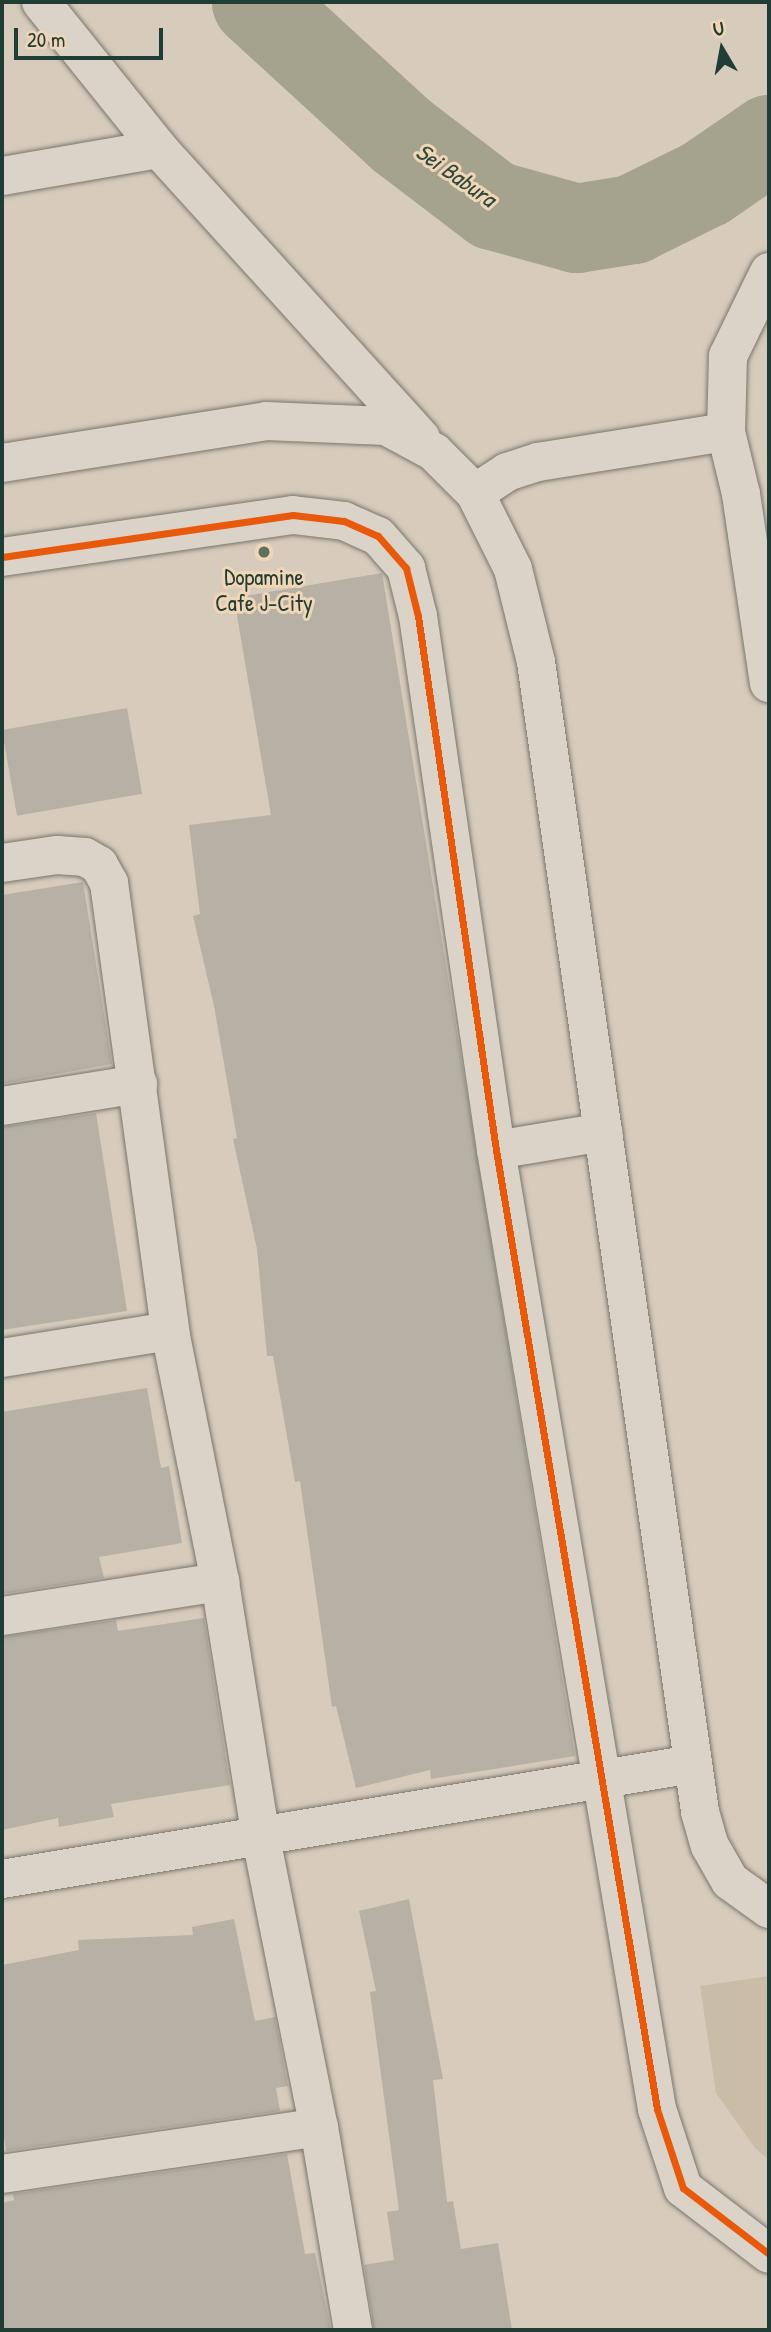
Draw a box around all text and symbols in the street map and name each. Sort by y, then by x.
scale bar [18,14,166,58]
north arrow [687,14,757,84]
text: U [711,15,726,42]
text: 20 m [27,25,65,54]
water label: Sei Babura [410,137,502,213]
marker: Dopamine Cafe J-City [256,544,272,560]
place label: Dopamine Cafe J-City [215,563,313,617]

